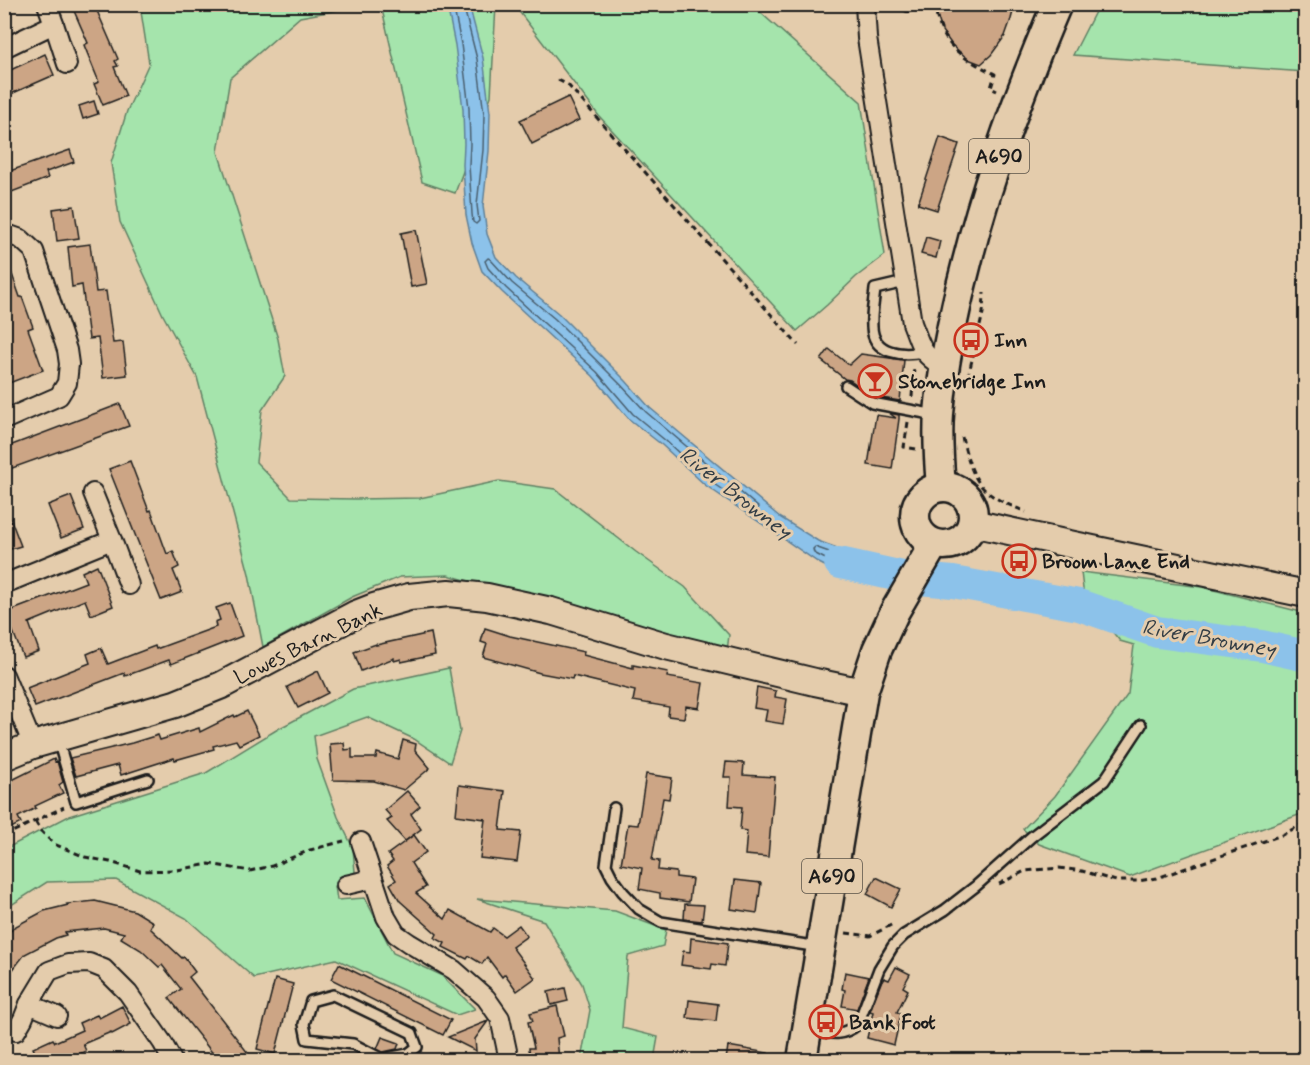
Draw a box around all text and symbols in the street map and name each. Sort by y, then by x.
road number: A690 [969,139,1029,173]
bus stop icon: Inn [953,322,989,358]
place label: Inn [994,327,1027,355]
bar icon: Stonebridge Inn [857,363,893,399]
place label: Stonebridge Inn [898,368,1046,396]
water label: River Browney [673,441,798,547]
bus stop icon: Broom Lane End [1001,543,1037,579]
place label: Broom Lane End [1042,548,1190,576]
street label: Lowes Barn Bank [230,596,387,692]
water label: River Browney [1140,613,1279,665]
road number: A690 [802,859,862,893]
bus stop icon: Bank Foot [808,1004,844,1040]
place label: Bank Foot [849,1009,936,1037]

